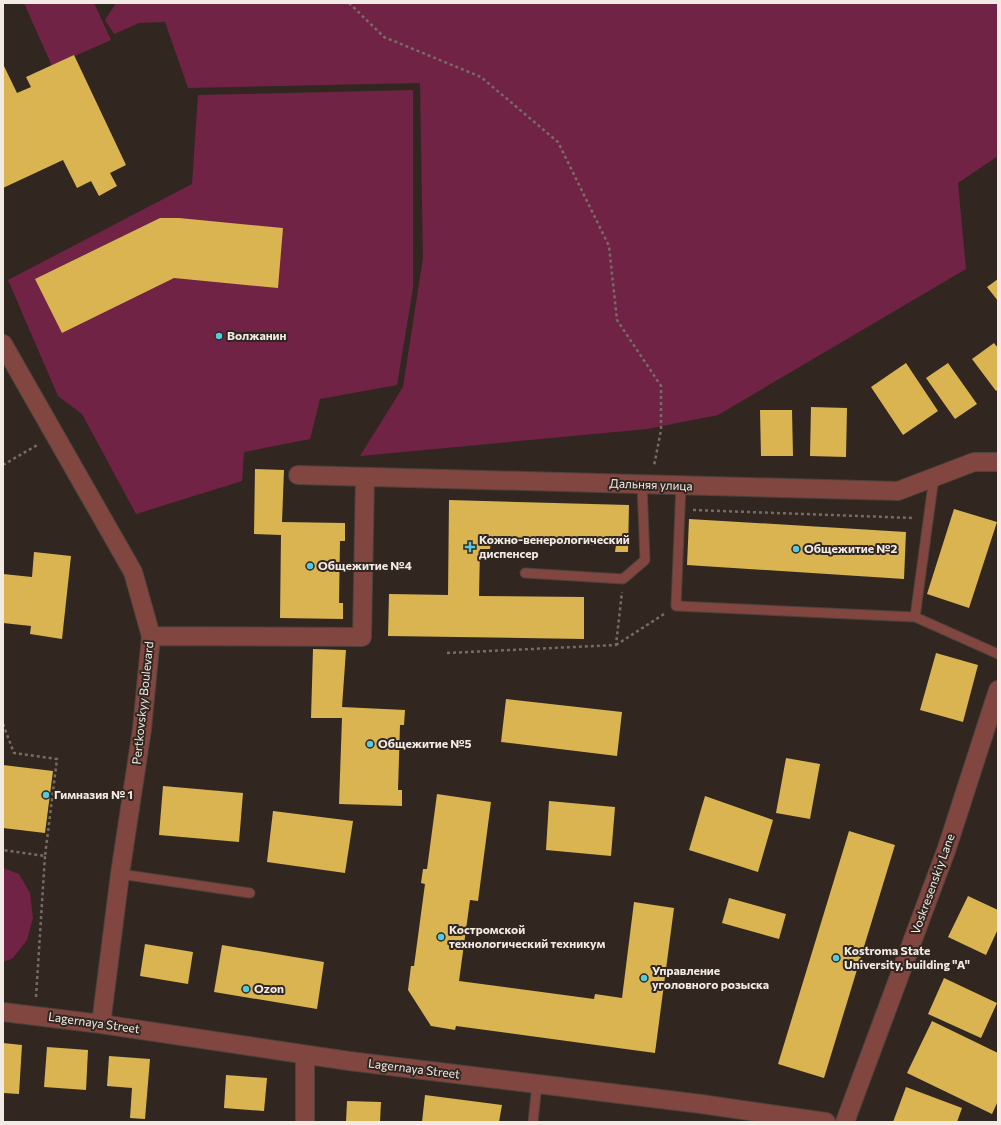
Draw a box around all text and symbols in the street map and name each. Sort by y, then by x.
place label: Волжанин [227,328,287,342]
marker: Волжанин [214,331,224,341]
street label: Дальняя улица [609,476,693,492]
place label: Кожно-венерологический диспенсер [479,532,630,560]
marker: Кожно-венерологический диспенсер [464,541,476,553]
place label: Общежитие №2 [804,541,898,555]
marker: Общежитие №2 [791,544,801,554]
place label: Общежитие №4 [318,558,413,572]
marker: Общежитие №4 [305,561,315,571]
street label: Pertkovskyy Boulevard [129,640,155,765]
place label: Общежитие №5 [378,736,472,750]
marker: Общежитие №5 [365,739,375,749]
place label: Гимназия № 1 [54,787,133,801]
marker: Гимназия № 1 [41,790,51,800]
street label: Voskresenskiy Lane [907,832,957,936]
place label: Костромской технологический техникум [449,922,606,950]
marker: Костромской технологический техникум [436,932,446,942]
place label: Kostroma State University, building "A" [844,943,970,971]
marker: Kostroma State University, building "A" [831,953,841,963]
place label: Управление уголовного розыска [652,963,769,991]
marker: Управление уголовного розыска [639,973,649,983]
place label: Ozon [254,981,284,995]
marker: Ozon [241,984,251,994]
street label: Lagernaya Street [47,1009,141,1035]
street label: Lagernaya Street [367,1055,461,1081]

